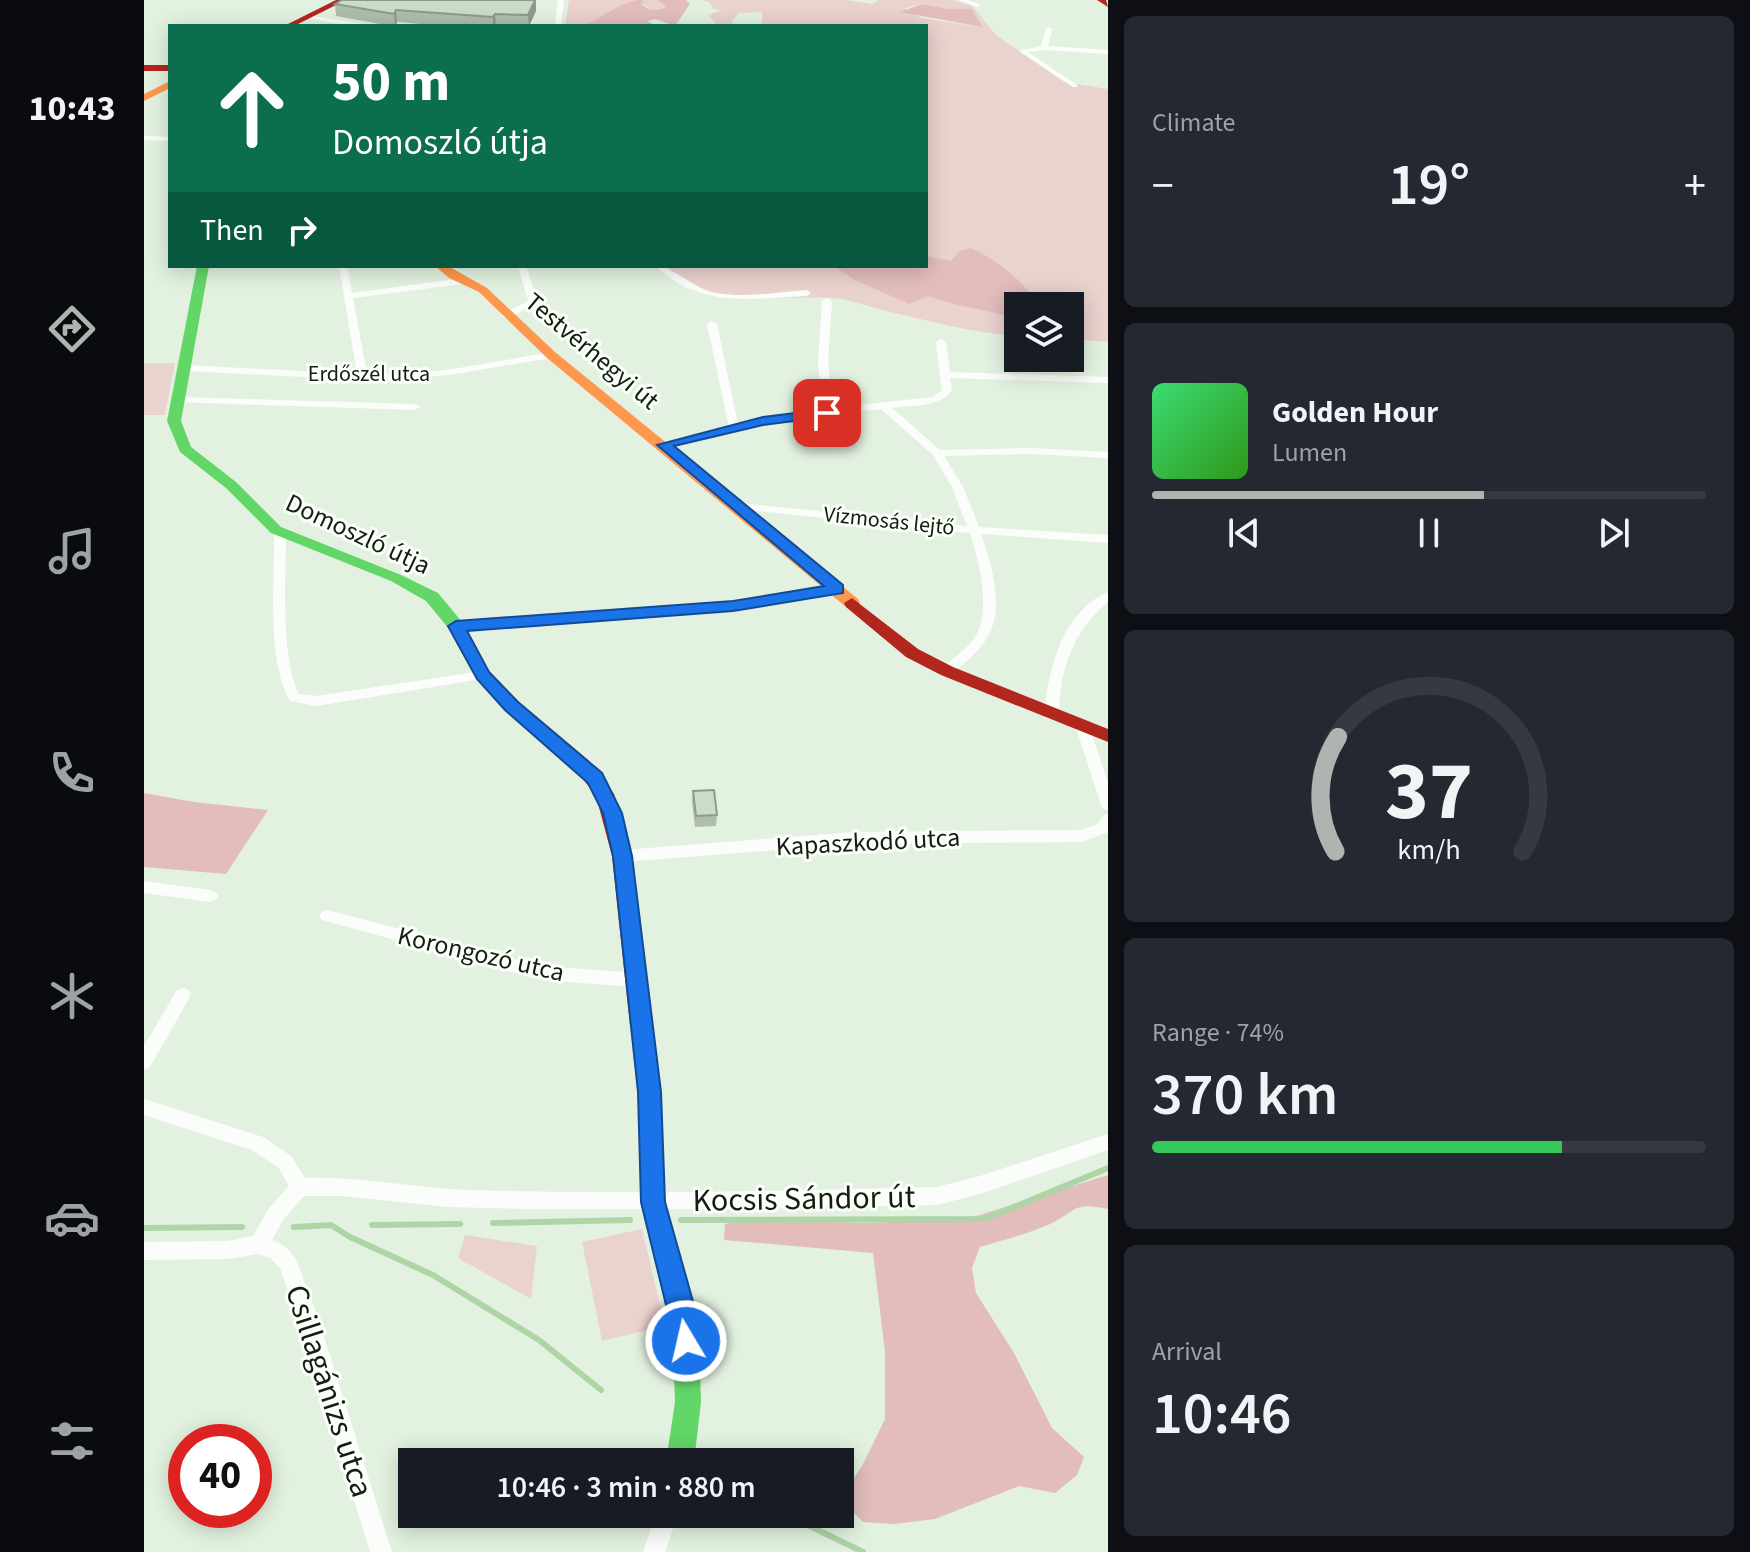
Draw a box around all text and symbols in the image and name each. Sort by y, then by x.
text: 50 m [332,43,450,122]
icon: ahead [200,56,304,160]
text: 10:43 [29,83,115,134]
text: Climate [1152,104,1236,141]
text: Domoszló útja [332,117,548,168]
text: 19° [1388,143,1470,228]
text: − [1152,155,1174,218]
text: + [1684,155,1706,218]
icon: right [280,208,324,252]
text: Then [200,209,264,252]
street label: Testvérhegyi út [517,284,667,418]
map controls [1004,292,1084,372]
button: layers [1004,292,1084,372]
icon: directions [44,301,100,357]
street label: Erdőszél utca [308,358,430,390]
pin [793,379,861,447]
icon: arrive [805,391,849,435]
text: Golden Hour [1272,391,1438,434]
text: Lumen [1272,434,1347,471]
street label: Domoszló útja [279,484,437,584]
street label: Vízmosás lejtő [822,498,956,544]
icon: previous [1222,511,1266,555]
icon: pause [1407,511,1451,555]
icon: next [1592,511,1636,555]
icon: music [44,523,100,579]
text: 37 [1385,733,1473,851]
icon: phone [44,745,100,801]
street label: Kapaszkodó utca [775,819,961,865]
text: km/h [1397,830,1461,870]
street label: Korongozó utca [394,917,568,991]
icon: climate [44,968,100,1024]
text: Range · 74% [1152,1014,1284,1051]
text: 370 km [1152,1053,1338,1138]
street label: Kocsis Sándor út [692,1174,916,1224]
icon: car [44,1190,100,1246]
street label: Csillagánizs utca [273,1279,385,1503]
position arrow [644,1299,728,1383]
text: Arrival [1152,1333,1222,1370]
text: 10:46 [1152,1372,1292,1457]
icon: filters [44,1413,100,1469]
speed limit sign: 40 [168,1424,272,1528]
text: 10:46 · 3 min · 880 m [496,1466,756,1509]

